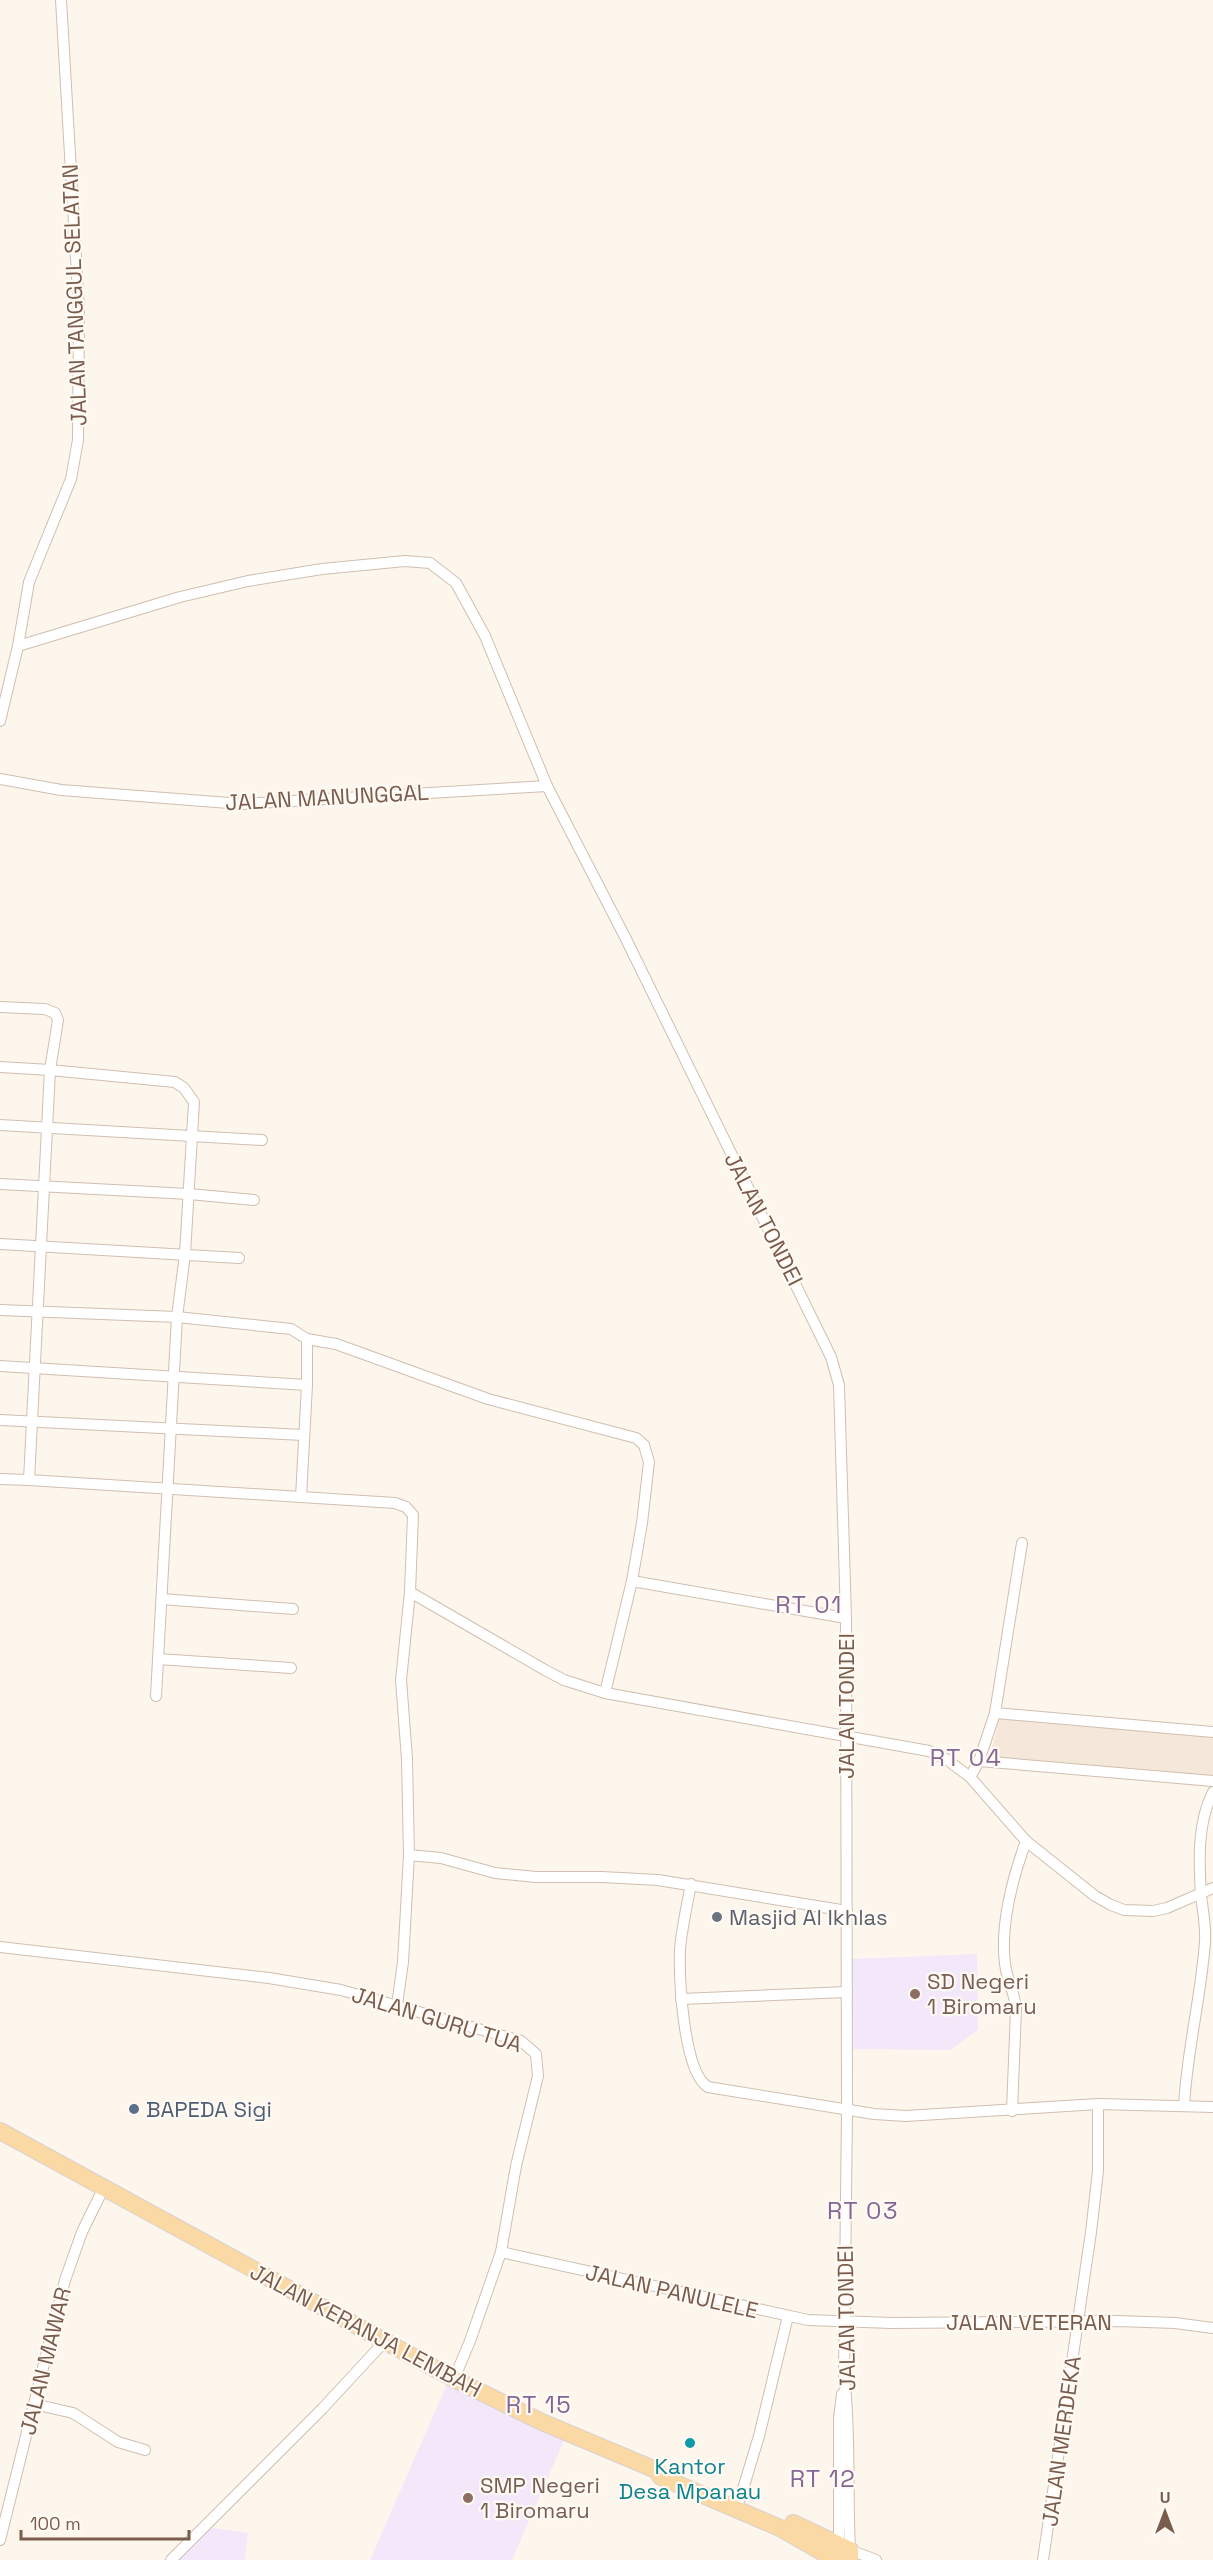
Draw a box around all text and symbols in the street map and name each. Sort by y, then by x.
street label: JALAN TANGGUL SELATAN [55,164,93,426]
street label: JALAN MANUNGGAL [224,778,430,816]
street label: JALAN TONDEI [718,1148,810,1290]
district label: RT 01 [775,1589,843,1620]
street label: JALAN TONDEI [832,1633,860,1779]
district label: RT 04 [930,1742,1002,1773]
place label: Masjid Al Ikhlas [729,1903,888,1931]
marker: Masjid Al Ikhlas [710,1910,724,1924]
place label: SD Negeri 1 Biromaru [927,1967,1037,2020]
street label: JALAN GURU TUA [349,1980,526,2058]
marker: SD Negeri 1 Biromaru [908,1987,922,2001]
place label: BAPEDA Sigi [146,2095,272,2123]
marker: BAPEDA Sigi [127,2102,141,2116]
district label: RT 03 [827,2195,899,2226]
street label: JALAN TONDEI [831,2245,861,2391]
street label: JALAN KERANJA LEMBAH [245,2257,487,2403]
street label: JALAN PANULELE [583,2258,761,2324]
street label: JALAN MAWAR [13,2284,77,2438]
street label: JALAN VETERAN [946,2308,1112,2336]
street label: JALAN MERDEKA [1035,2354,1087,2528]
district label: RT 15 [506,2389,572,2420]
marker: Kantor Desa Mpanau [683,2436,697,2450]
place label: Kantor Desa Mpanau [619,2452,761,2505]
district label: RT 12 [790,2463,856,2494]
place label: SMP Negeri 1 Biromaru [480,2471,600,2524]
north arrow [1135,2482,1195,2542]
text: U [1160,2487,1170,2508]
marker: SMP Negeri 1 Biromaru [461,2491,475,2505]
scale bar [21,2503,189,2541]
text: 100 m [30,2512,81,2535]

